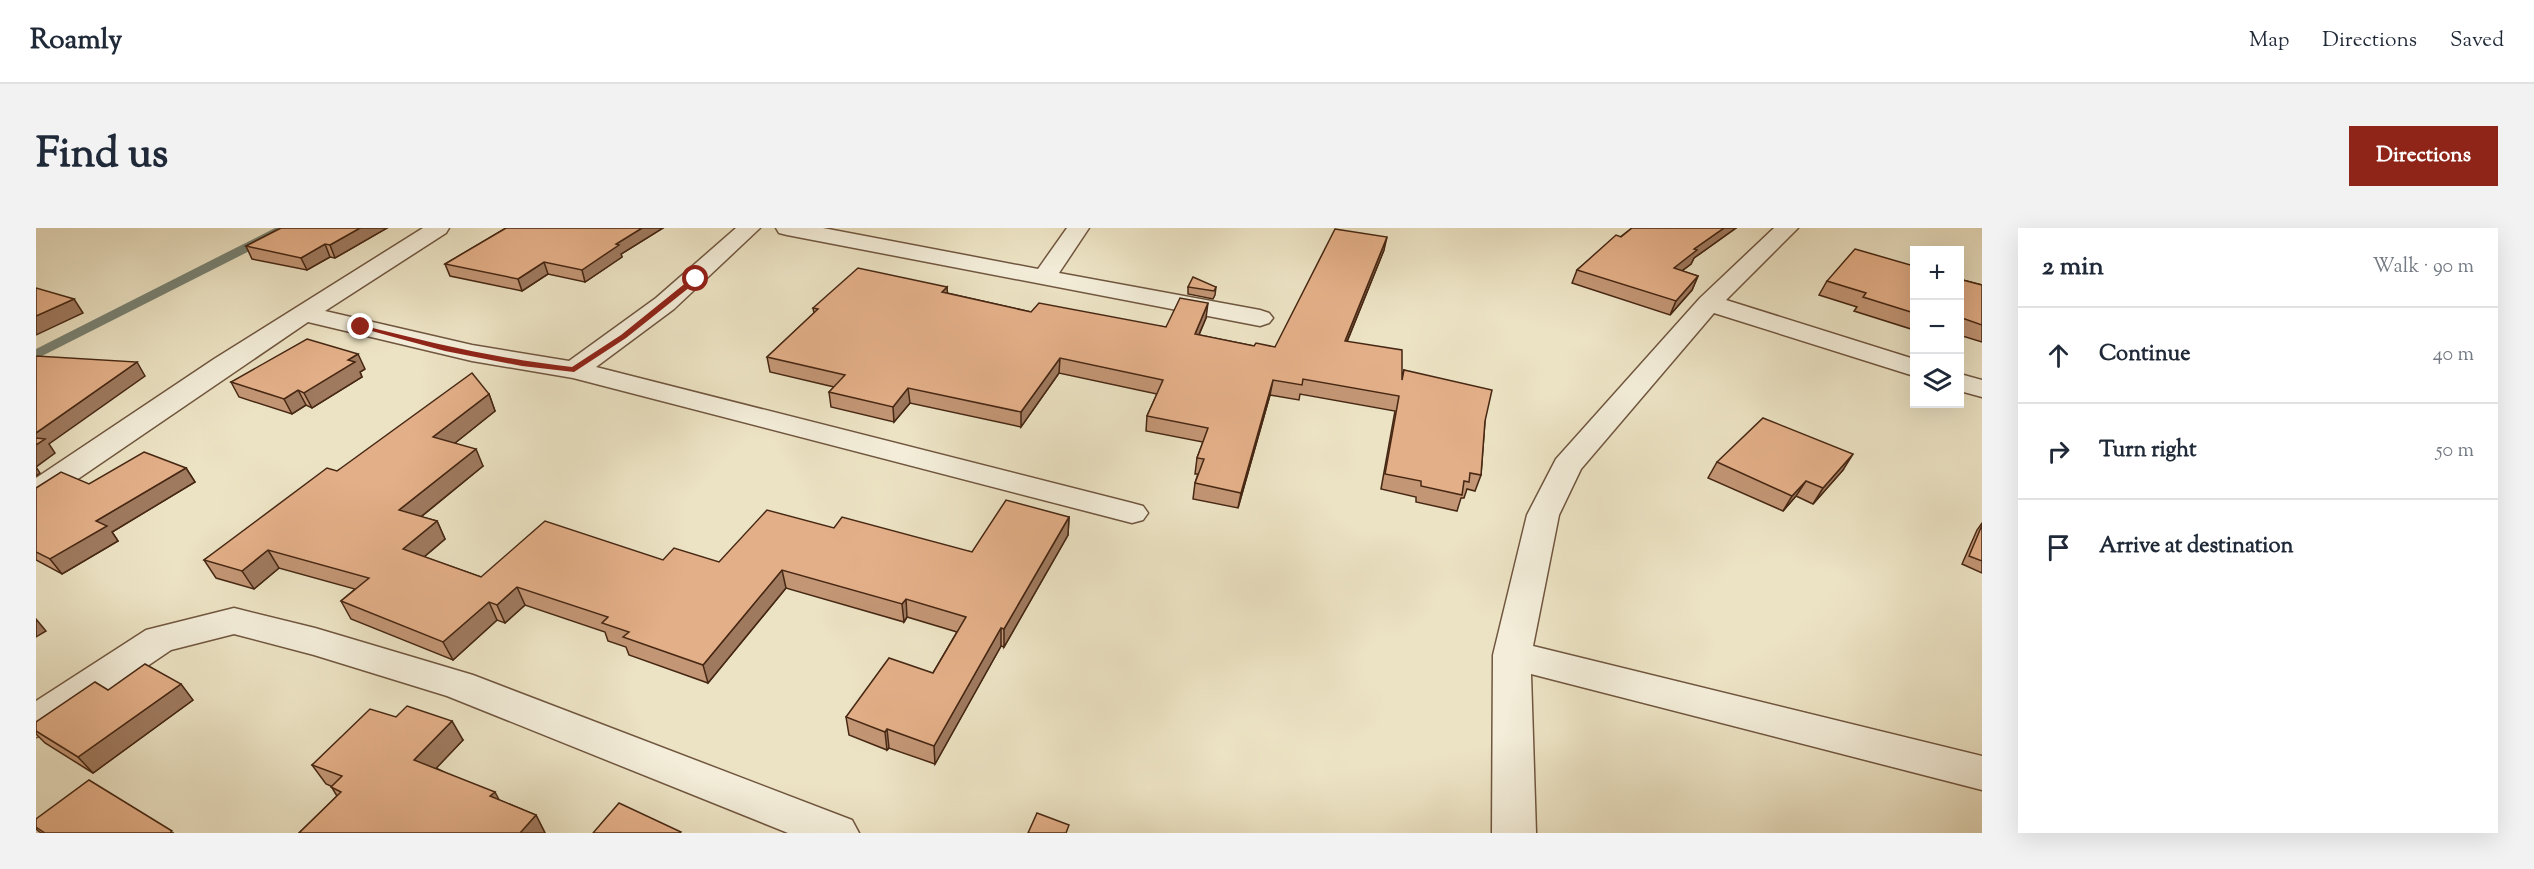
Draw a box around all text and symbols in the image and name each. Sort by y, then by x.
text: Roamly [30,21,122,61]
text: Map [2249,26,2289,56]
text: Directions [2322,26,2417,56]
text: Saved [2450,26,2504,56]
text: Find us [36,126,168,186]
button: Directions [2349,126,2498,186]
map controls [1910,246,1964,408]
button: + [1910,246,1964,300]
text: 2 min [2042,249,2104,286]
text: Walk · 90 m [2372,253,2474,282]
route start [682,265,708,291]
button: − [1910,300,1964,354]
route end [347,313,373,339]
icon: ahead [2042,339,2075,372]
text: Continue [2099,339,2190,371]
text: 40 m [2433,341,2474,370]
button: layers [1910,354,1964,408]
icon: right [2042,435,2075,468]
text: Turn right [2099,435,2196,467]
text: 50 m [2436,437,2474,466]
icon: arrive [2042,531,2075,564]
text: Arrive at destination [2099,531,2294,563]

